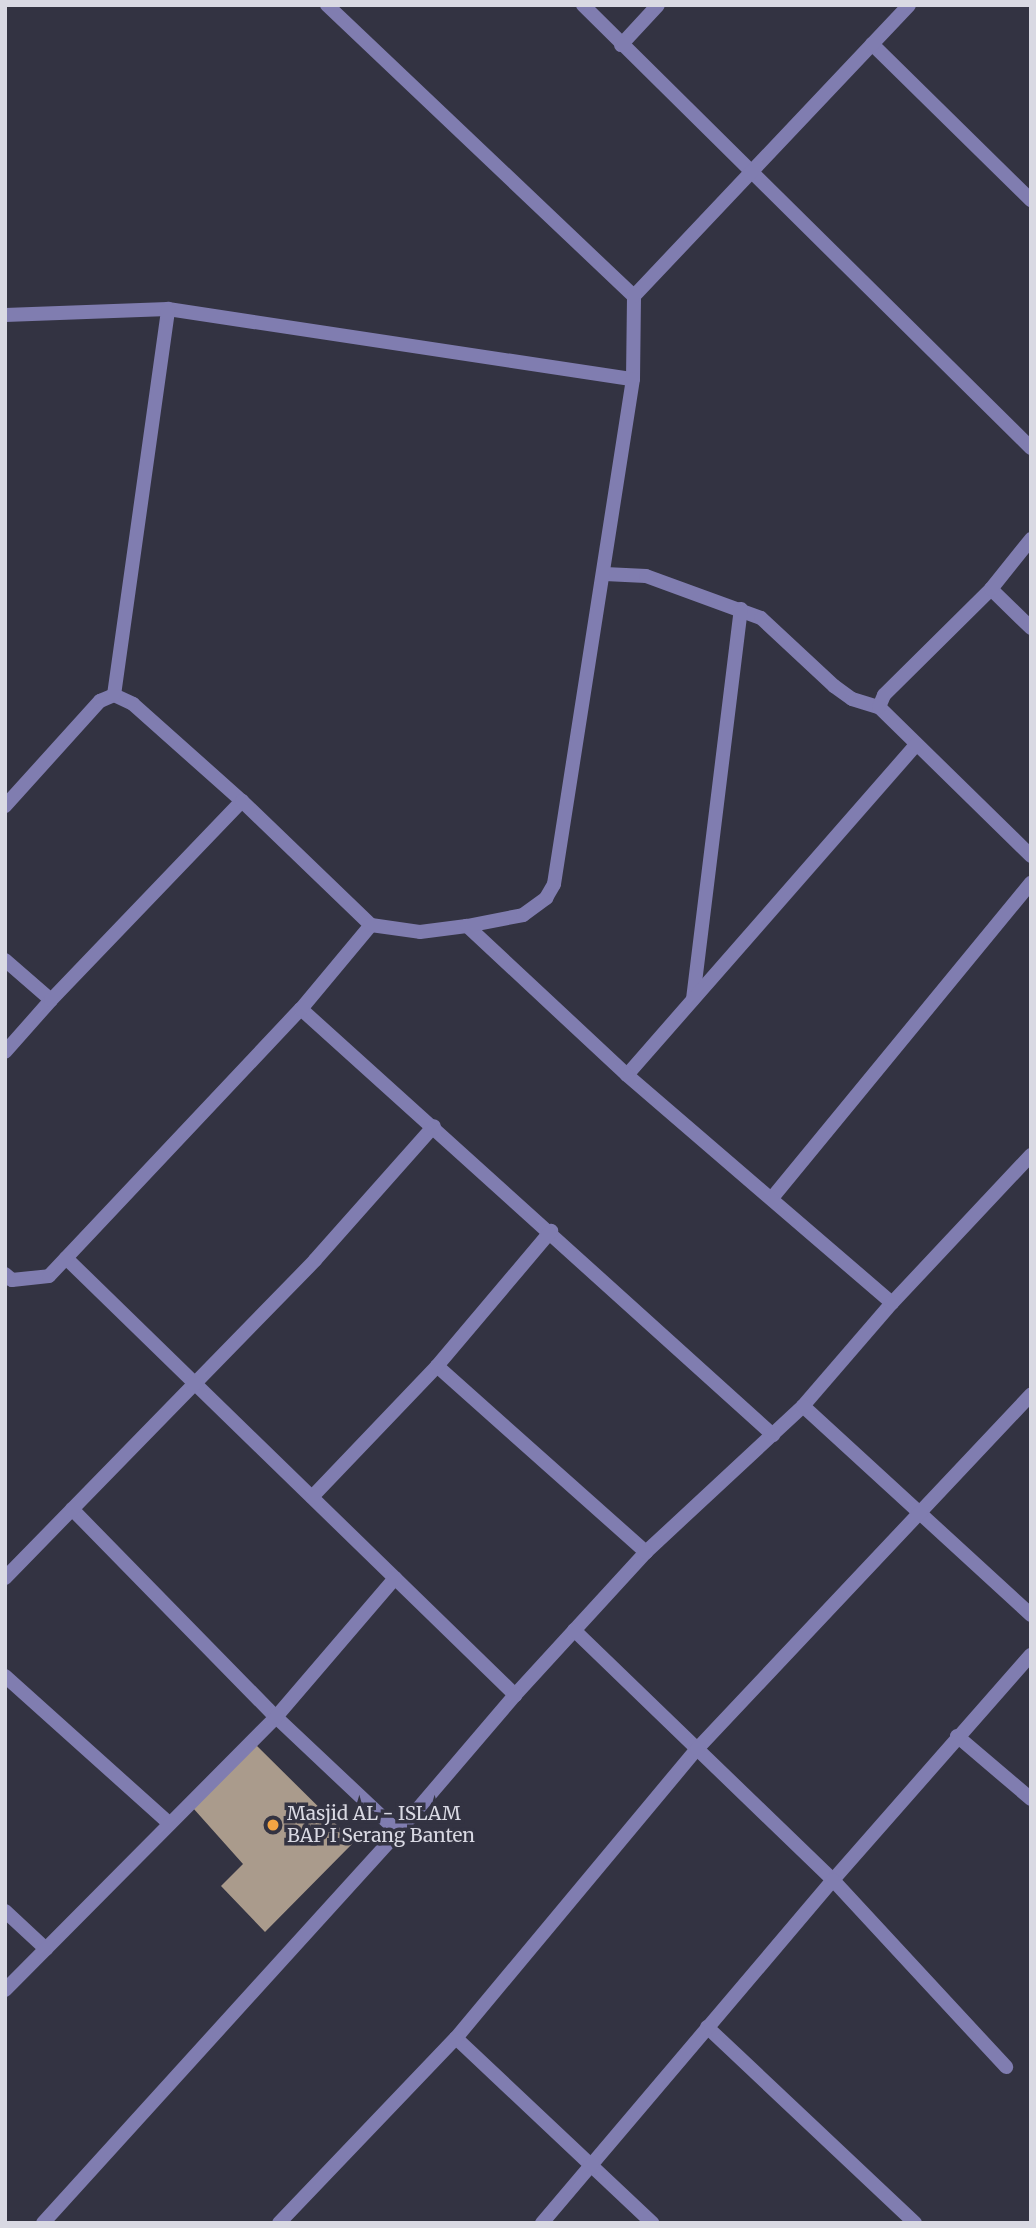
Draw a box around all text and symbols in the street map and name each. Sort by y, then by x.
place label: Masjid AL - ISLAM BAP I Serang Banten [287,1803,475,1847]
marker: Masjid AL - ISLAM BAP I Serang Banten [265,1817,281,1833]

